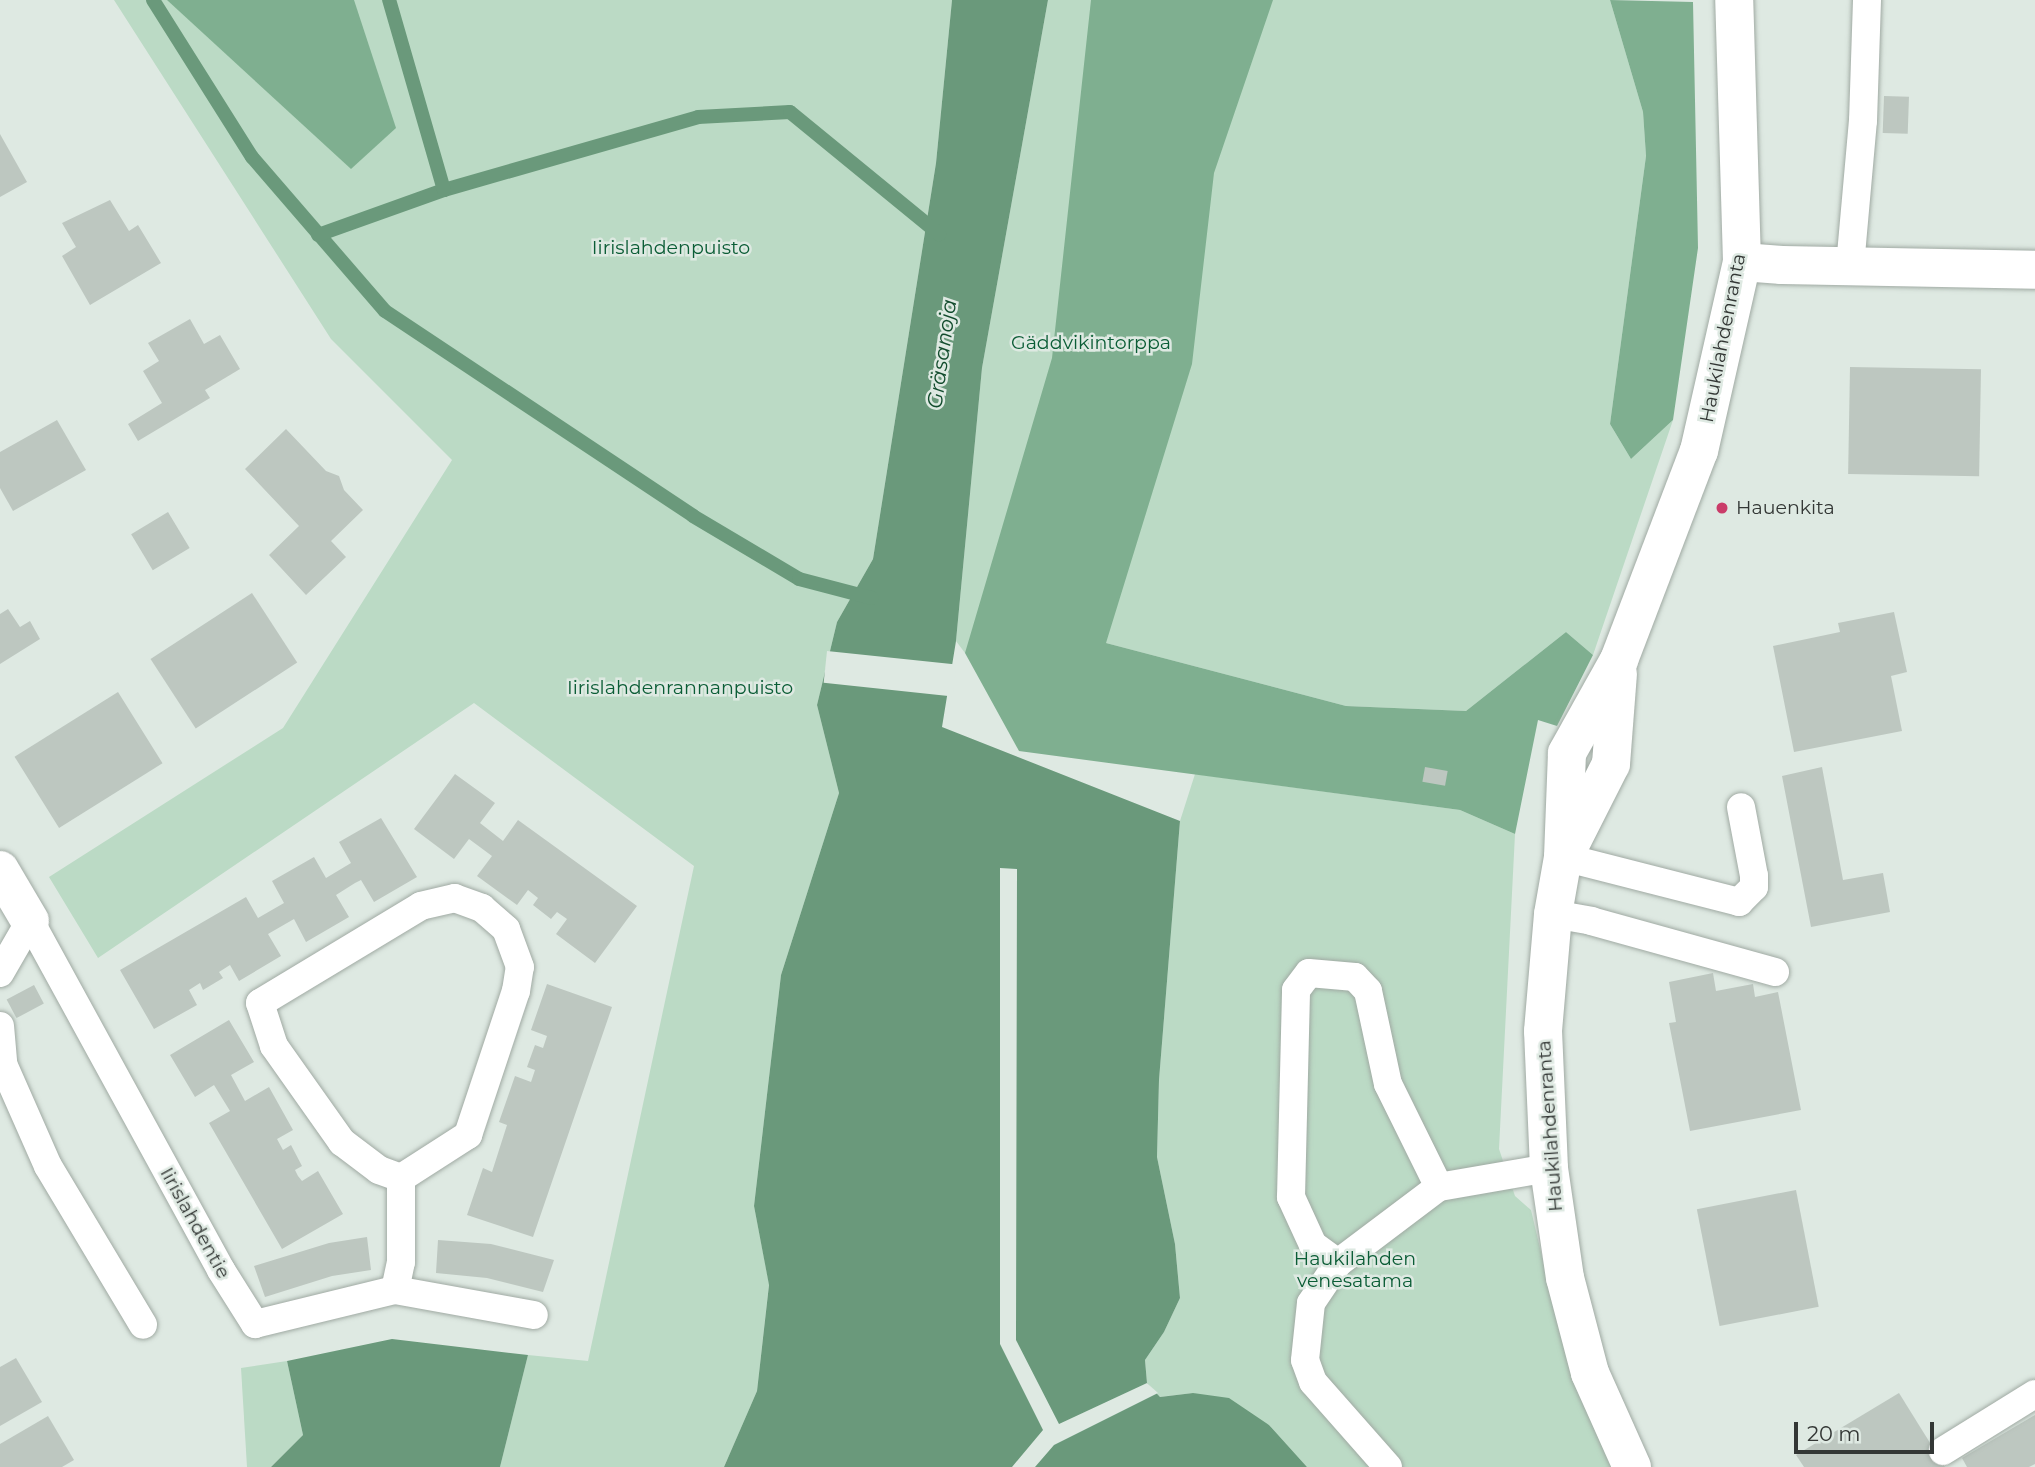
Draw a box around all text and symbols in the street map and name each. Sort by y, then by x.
park label: Iirislahdenpuisto [592,237,750,259]
street label: Haukilahdenranta [1695,252,1751,424]
water label: Gräsanoja [922,298,962,410]
park label: Gäddvikintorppa [1011,332,1171,354]
place label: Hauenkita [1736,497,1835,519]
marker: Hauenkita [1714,500,1730,516]
park label: Iirislahdenrannanpuisto [567,677,793,699]
street label: Haukilahdenranta [1533,1040,1567,1212]
street label: Iirislahdentie [155,1164,235,1282]
park label: Haukilahden venesatama [1294,1248,1416,1292]
scale bar [1797,1408,1937,1452]
text: 20 m [1807,1421,1861,1446]

